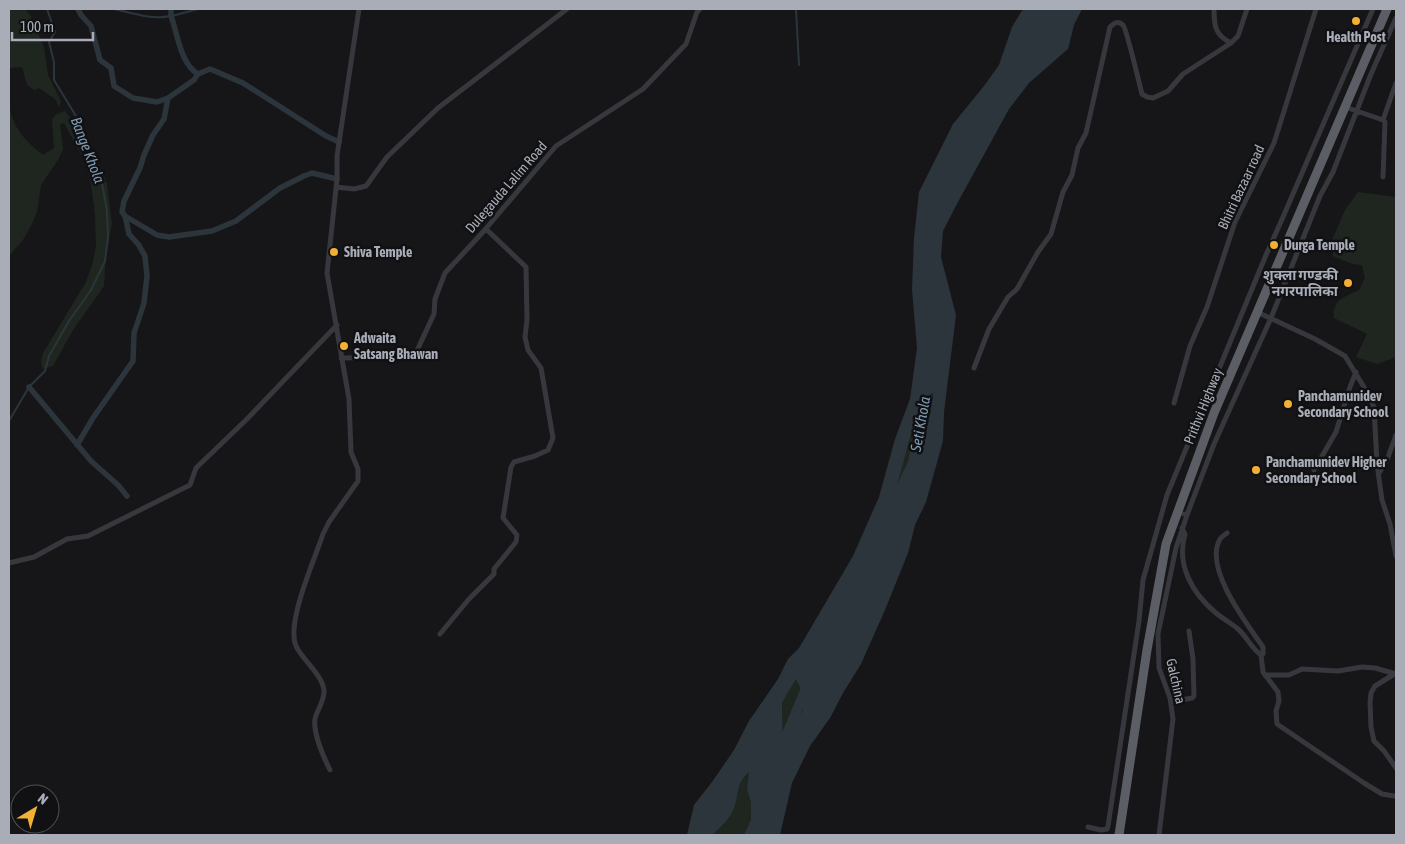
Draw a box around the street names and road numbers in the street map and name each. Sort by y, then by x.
street label: Dulegauda Lalim Road [462,138,550,236]
street label: Bhitri Bazaar road [1215,142,1267,232]
street label: Prithvi Highway [1180,365,1226,446]
street label: Galchina [1163,657,1189,705]

